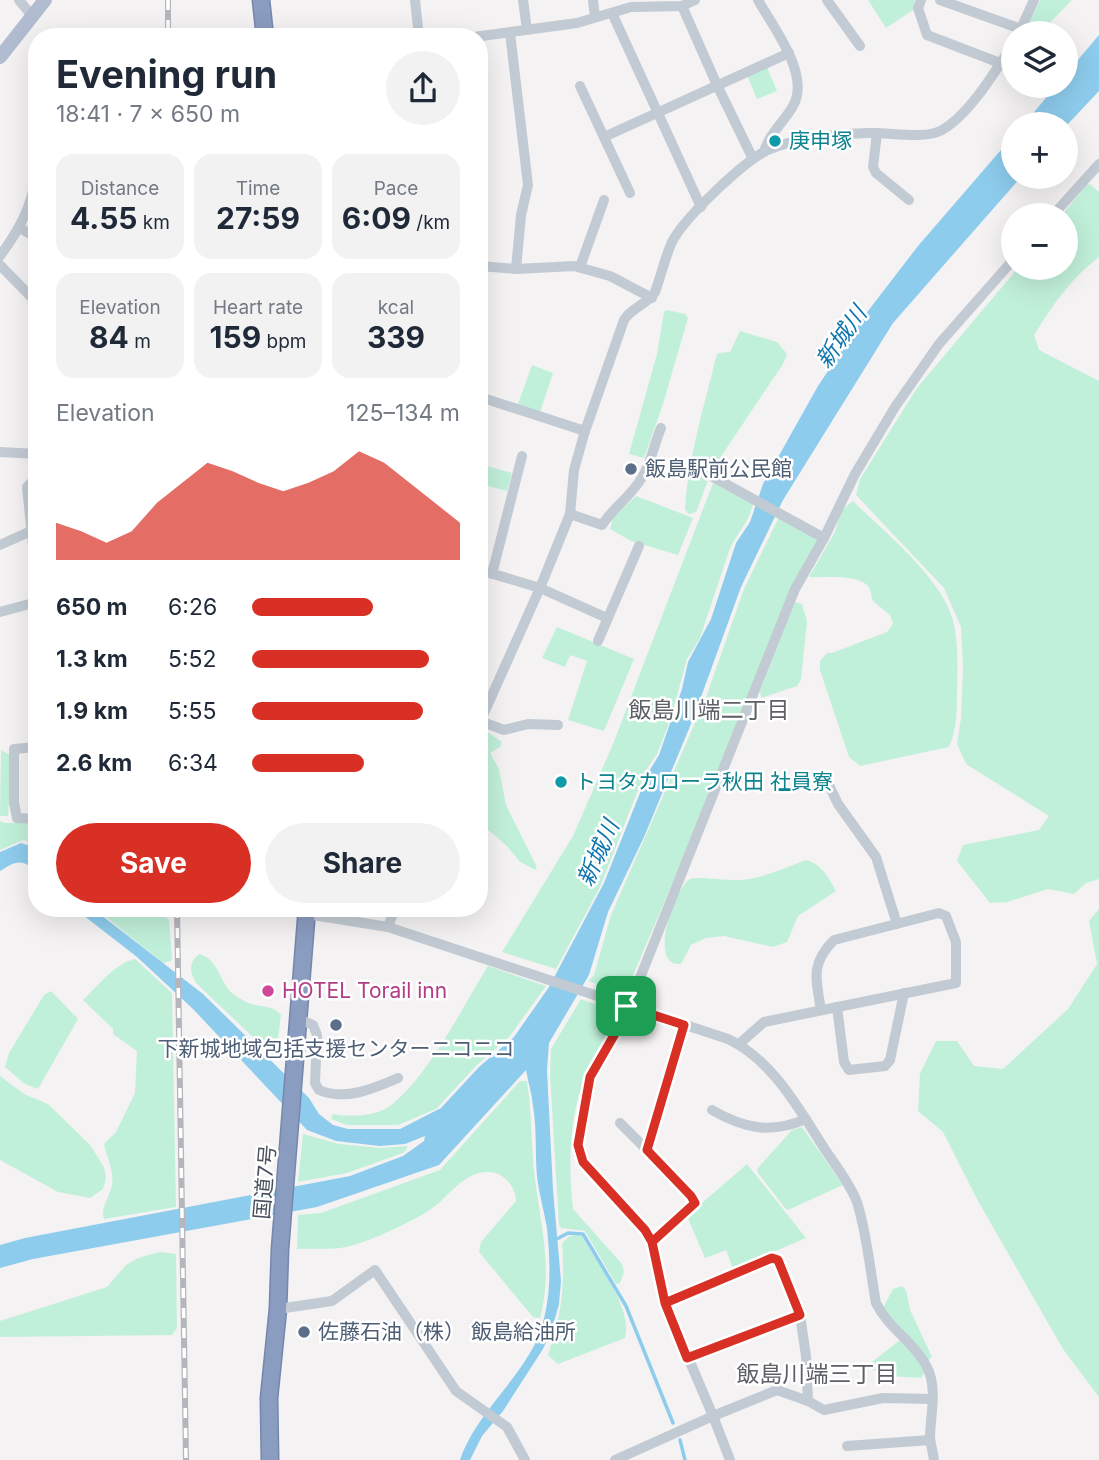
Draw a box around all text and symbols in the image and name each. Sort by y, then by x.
map controls [1001,21,1078,280]
button: layers [1001,21,1078,98]
text: Evening run [56,51,277,97]
button: share [386,51,460,125]
text: 18:41 · 7 × 650 m [56,100,240,128]
button: + [1001,112,1078,189]
place label: 庚申塚 [789,128,852,153]
marker: 庚申塚 [767,133,783,149]
text: Distance [81,177,159,200]
text: Time [236,177,280,200]
text: Pace [374,177,418,200]
text: 4.55 [70,200,138,236]
text: 27:59 [216,200,300,236]
text: 6:09 [342,200,411,236]
button: − [1001,203,1078,280]
text: km [138,211,170,234]
text: /km [411,211,450,234]
text: Elevation [79,296,161,319]
text: Heart rate [213,296,303,319]
text: kcal [378,296,414,319]
water label: 新城川 [810,298,874,373]
text: 84 [89,319,129,355]
text: 159 [210,319,261,355]
text: 339 [367,319,425,355]
text: m [129,330,151,353]
text: bpm [261,330,306,353]
text: Elevation [56,399,155,427]
text: 125–134 m [346,399,460,427]
place label: 飯島駅前公民館 [645,456,792,481]
marker: 飯島駅前公民館 [623,461,639,477]
text: 650 m [56,593,128,621]
text: 6:26 [168,593,217,621]
text: 1.3 km [56,645,128,673]
text: 5:52 [168,645,217,673]
district label: 飯島川端二丁目 [629,696,790,724]
text: 1.9 km [56,697,128,725]
text: 5:55 [168,697,217,725]
text: 2.6 km [56,749,132,777]
text: 6:34 [168,749,218,777]
place label: トヨタカローラ秋田 社員寮 [575,769,833,794]
marker: トヨタカローラ秋田 社員寮 [553,774,569,790]
water label: 新城川 [571,813,626,890]
button: Save [56,823,251,903]
button: Share [265,823,460,903]
pin [596,976,656,1036]
place label: HOTEL Torail inn [282,978,447,1003]
marker: HOTEL Torail inn [260,983,276,999]
icon: arrive [607,987,645,1025]
marker: 下新城地域包括支援センターニコニコ [328,1017,344,1033]
place label: 下新城地域包括支援センターニコニコ [158,1036,515,1061]
street label: 国道7号 [249,1144,280,1220]
place label: 佐藤石油（株） 飯島給油所 [318,1319,576,1344]
marker: 佐藤石油（株） 飯島給油所 [296,1324,312,1340]
district label: 飯島川端三丁目 [737,1360,898,1388]

